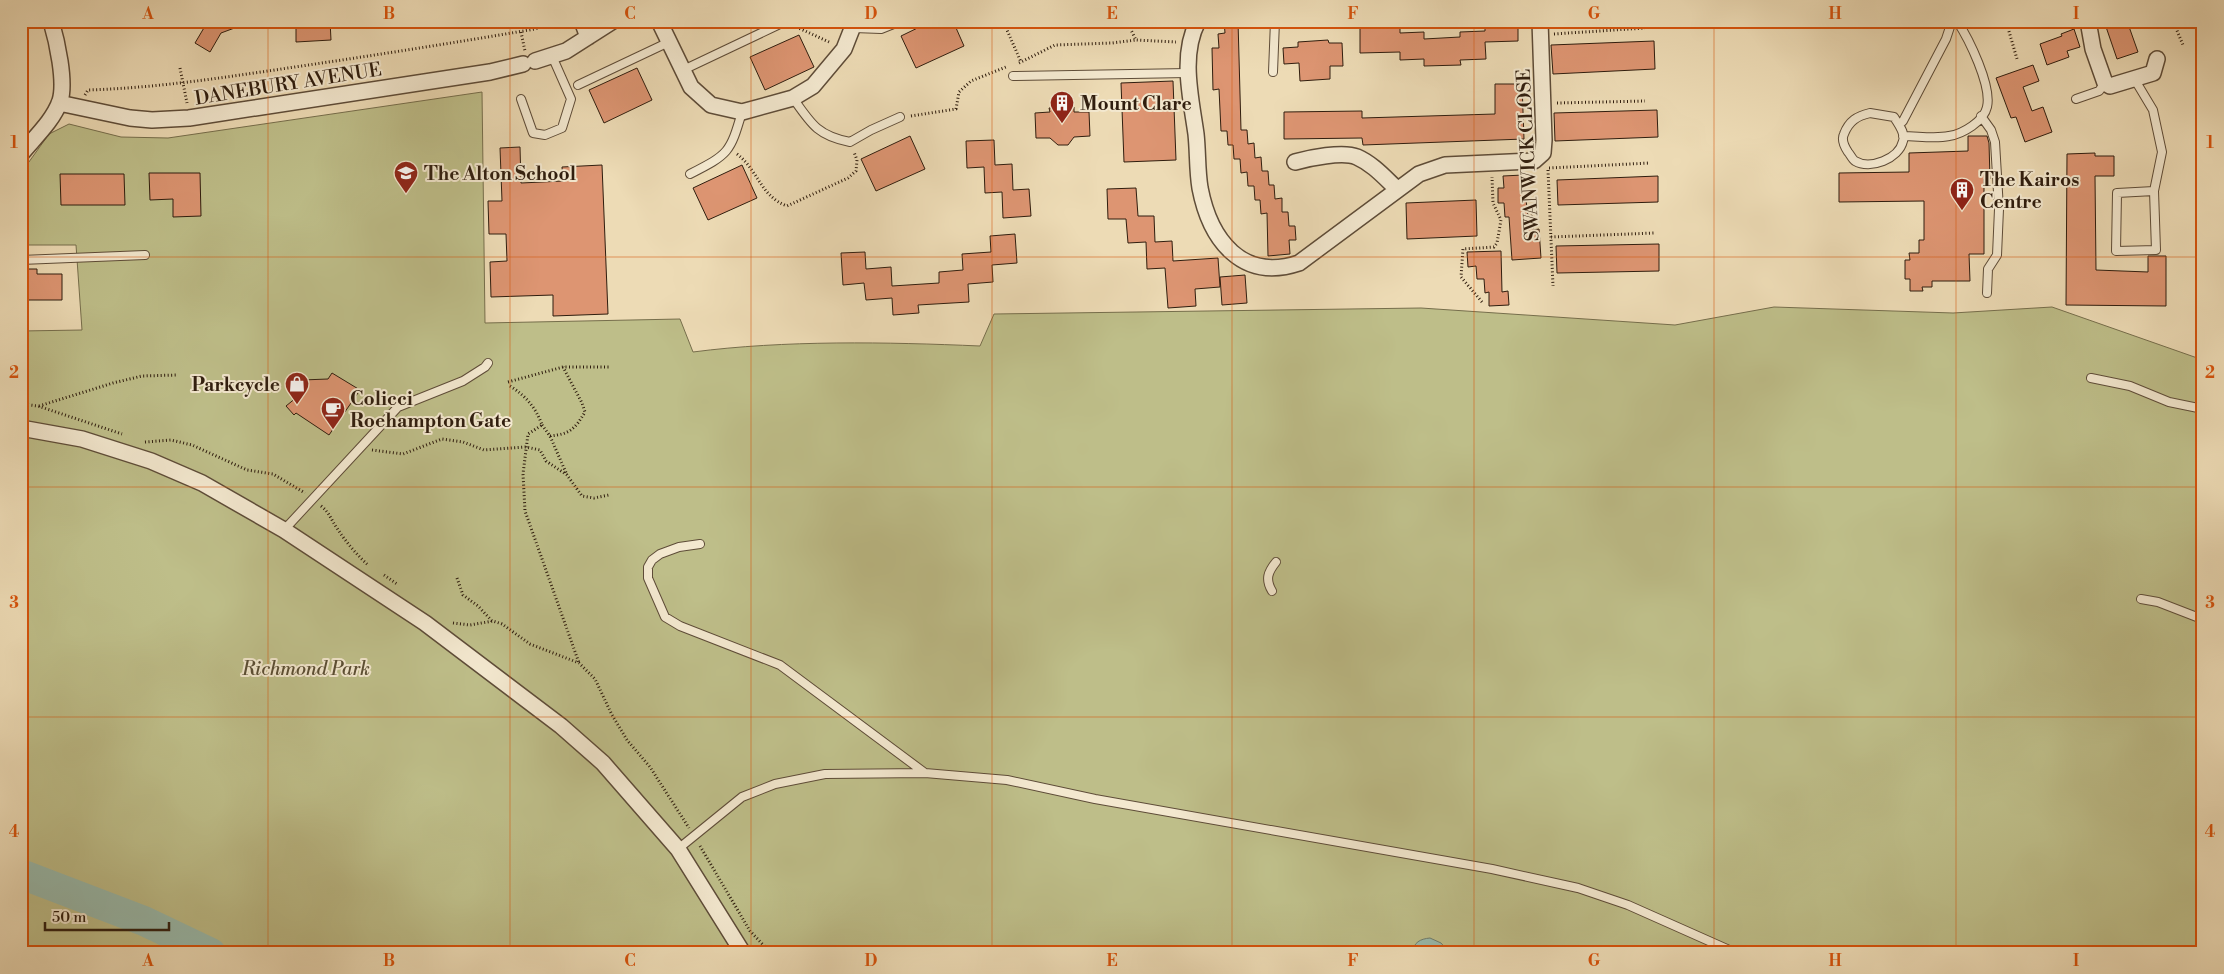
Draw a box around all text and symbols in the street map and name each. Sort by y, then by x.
text: A [141,4,154,24]
text: B [383,4,395,24]
text: C [624,4,636,24]
text: D [865,4,878,24]
text: E [1106,4,1118,24]
text: F [1347,4,1359,24]
text: G [1588,4,1601,24]
text: H [1828,4,1842,24]
text: I [2073,4,2079,24]
street label: DANEBURY AVENUE [193,57,383,111]
street label: SWANWICK CLOSE [1511,68,1545,242]
building icon: Mount Clare [1049,90,1075,124]
place label: Mount Clare [1080,92,1192,116]
text: 1 [10,133,18,153]
text: 1 [2206,133,2214,153]
school or university icon: The Alton School [393,160,419,194]
place label: The Alton School [424,162,576,186]
place label: The Kairos Centre [1980,168,2079,214]
building icon: The Kairos Centre [1949,177,1975,211]
text: 2 [9,363,19,383]
text: 2 [2205,363,2215,383]
shop icon: Parkcycle [284,371,310,405]
place label: Parkcycle [191,373,280,397]
place label: Colicci Roehampton Gate [350,387,511,433]
cafe icon: Colicci Roehampton Gate [320,396,346,430]
text: 3 [9,593,19,613]
text: 3 [2205,593,2215,613]
park label: Richmond Park [241,657,370,681]
text: 4 [9,822,20,842]
text: 4 [2205,822,2216,842]
scale bar [45,899,169,931]
text: 50 m [52,908,86,927]
text: A [141,951,154,971]
text: B [383,951,395,971]
text: C [624,951,636,971]
text: D [865,951,878,971]
text: E [1106,951,1118,971]
text: F [1347,951,1359,971]
text: G [1588,951,1601,971]
text: H [1828,951,1842,971]
text: I [2073,951,2079,971]

